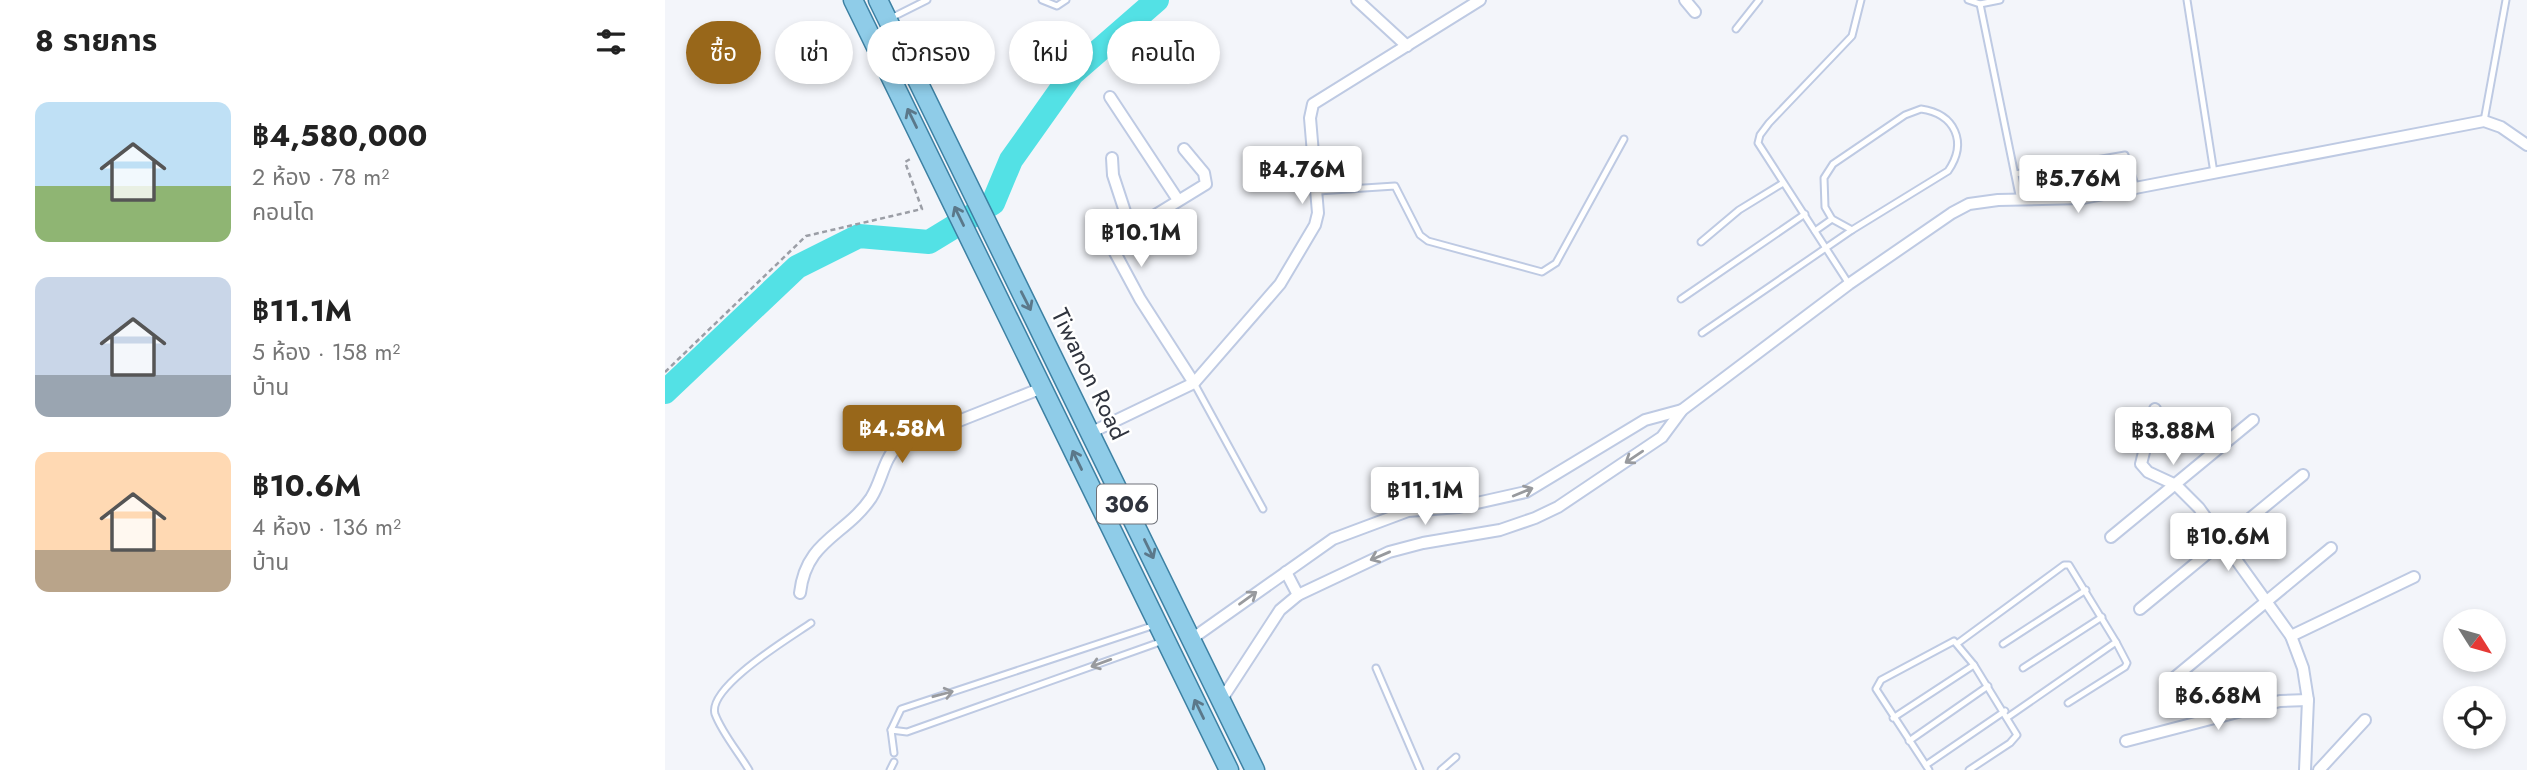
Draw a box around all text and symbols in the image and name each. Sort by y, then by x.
text: 8 รายการ [35,19,157,62]
chip: ซื้อ [686,21,761,84]
chip: เช่า [775,21,853,84]
chip: ตัวกรอง [867,21,995,84]
chip: ใหม่ [1009,21,1093,84]
chip: คอนโด [1107,21,1220,84]
icon: filters [592,23,630,61]
one-way arrow [904,108,918,129]
text: ฿4,580,000 [252,114,427,157]
icon: home [91,130,175,214]
pin: ฿4.76M [1245,146,1359,206]
text: ฿4.76M [1259,152,1345,186]
pin: ฿5.76M [2021,156,2135,215]
text: 2 ห้อง · 78 m² [252,160,389,194]
text: ฿5.76M [2035,161,2121,195]
text: คอนโด [252,195,314,229]
one-way arrow [952,206,966,227]
pin: ฿10.1M [1084,210,1198,269]
text: ฿10.1M [1101,215,1181,249]
text: ฿11.1M [252,289,352,332]
one-way arrow [1020,290,1034,311]
street label: Tiwanon Road [1043,302,1137,446]
icon: home [91,305,175,389]
text: 5 ห้อง · 158 m² [252,335,400,369]
text: บ้าน [252,370,289,404]
pin: ฿4.58M [845,406,959,465]
pin: ฿3.88M [2116,407,2230,467]
text: ฿4.58M [859,411,945,445]
text: ฿3.88M [2131,413,2215,447]
one-way arrow [1070,450,1084,471]
one-way arrow [1625,450,1644,464]
text: ฿10.6M [252,464,361,507]
pin: ฿11.1M [1368,468,1482,527]
text: ฿11.1M [1387,473,1463,507]
icon: home [91,480,175,564]
road number: 306 [1097,484,1157,524]
one-way arrow [1511,484,1533,497]
text: 4 ห้อง · 136 m² [252,510,401,544]
pin: ฿10.6M [2171,514,2285,573]
text: ฿10.6M [2186,519,2270,553]
one-way arrow [1142,538,1156,559]
text: บ้าน [252,545,289,579]
one-way arrow [1370,551,1392,564]
one-way arrow [1238,591,1257,605]
north arrow [2443,609,2506,672]
map controls [2443,609,2506,749]
one-way arrow [1090,658,1112,670]
pin: ฿6.68M [2161,672,2275,732]
text: ฿6.68M [2175,678,2261,712]
button: locate [2443,686,2506,749]
one-way arrow [931,687,954,700]
one-way arrow [1191,699,1205,720]

